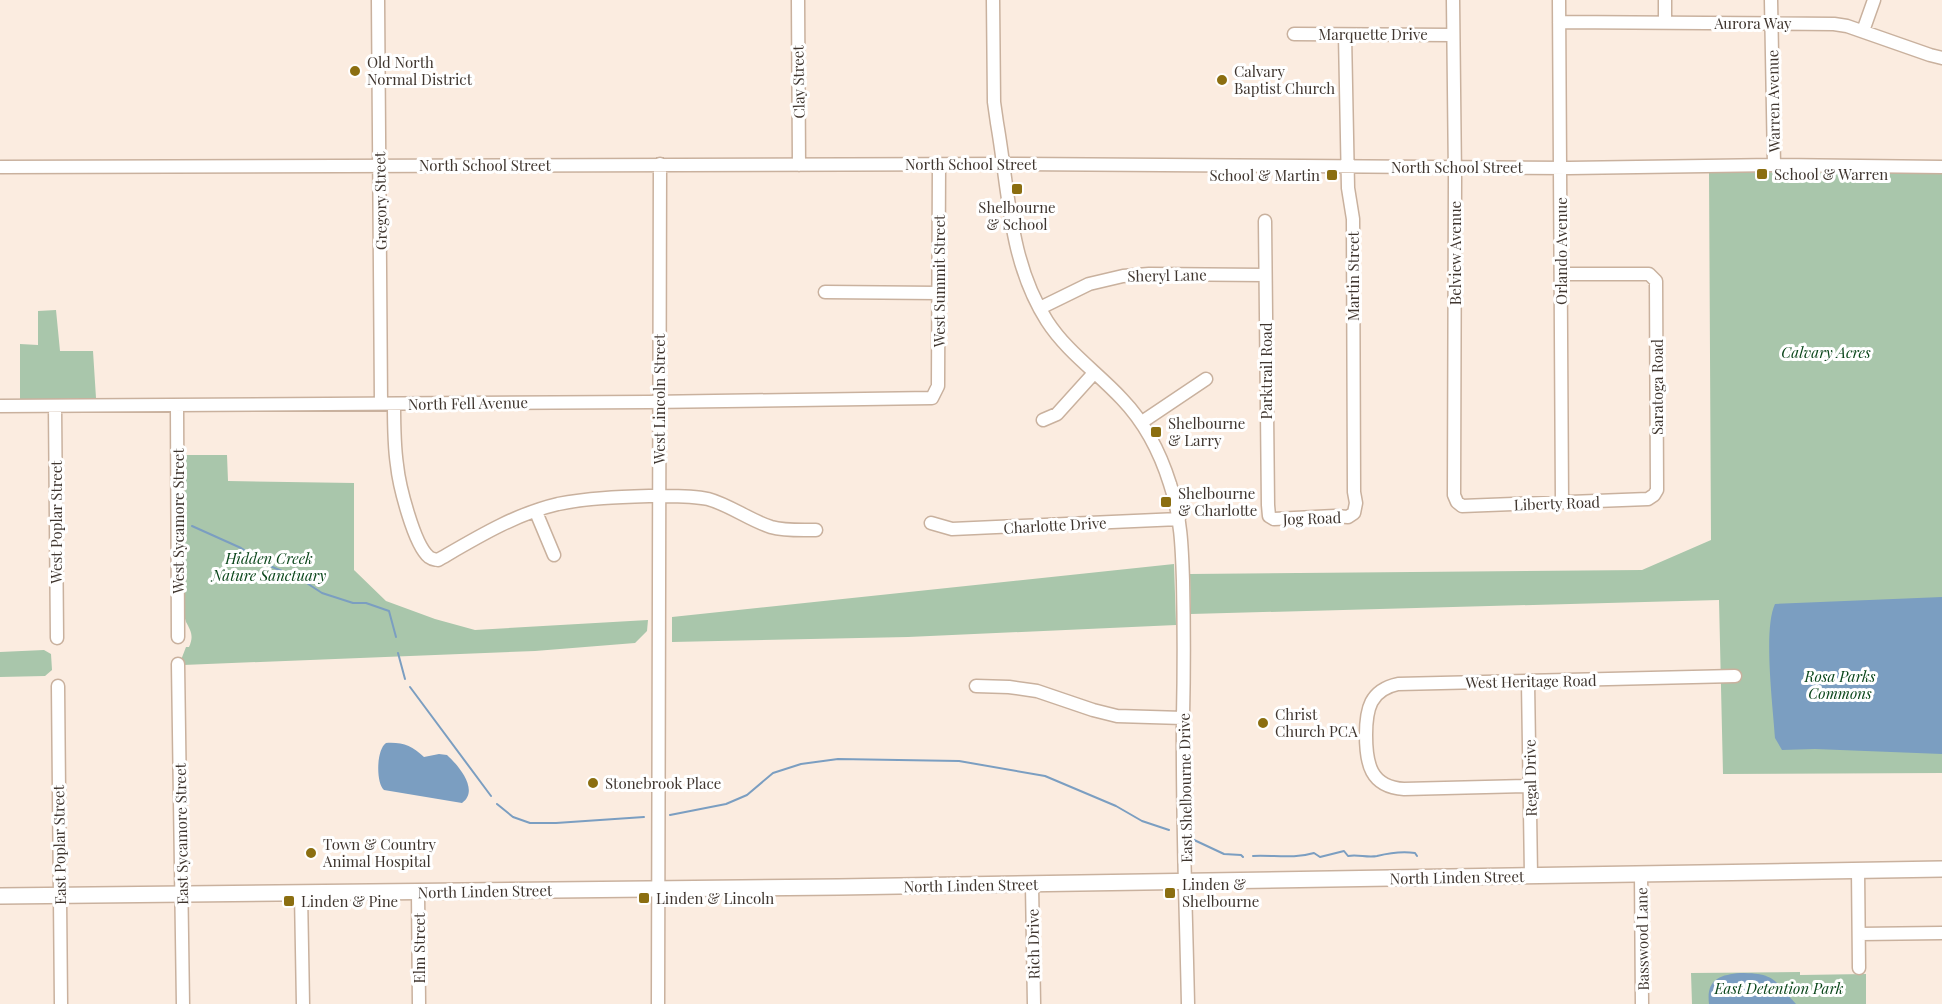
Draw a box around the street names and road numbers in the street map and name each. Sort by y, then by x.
street label: Aurora Way [1713,13,1792,33]
street label: Marquette Drive [1318,24,1428,44]
street label: Clay Street [787,45,809,119]
street label: Warren Avenue [1762,50,1784,153]
street label: Gregory Street [369,151,391,250]
street label: North School Street [905,154,1038,174]
street label: North School Street [419,155,552,175]
street label: North School Street [1391,157,1524,177]
street label: Orlando Avenue [1551,197,1571,305]
street label: Belview Avenue [1445,201,1465,305]
street label: West Summit Street [929,214,949,348]
street label: Martin Street [1343,230,1363,321]
street label: Sheryl Lane [1127,264,1207,286]
street label: Parktrail Road [1256,322,1276,419]
street label: West Lincoln Street [649,333,669,465]
street label: Saratoga Road [1647,339,1667,435]
street label: North Fell Avenue [408,392,528,414]
street label: West Sycamore Street [168,448,188,595]
street label: West Poplar Street [46,460,66,585]
street label: Liberty Road [1514,491,1601,514]
street label: Jog Road [1281,507,1342,529]
street label: Charlotte Drive [1003,512,1107,538]
street label: West Heritage Road [1464,670,1597,692]
street label: East Shelbourne Drive [1174,713,1196,863]
street label: Regal Drive [1519,739,1541,817]
street label: East Sycamore Street [170,762,192,905]
street label: East Poplar Street [48,784,70,905]
street label: North Linden Street [1390,866,1525,888]
street label: North Linden Street [904,874,1039,896]
street label: North Linden Street [418,880,553,902]
street label: Basswood Lane [1631,887,1653,991]
street label: Rich Drive [1022,908,1044,980]
street label: Elm Street [409,912,429,983]

